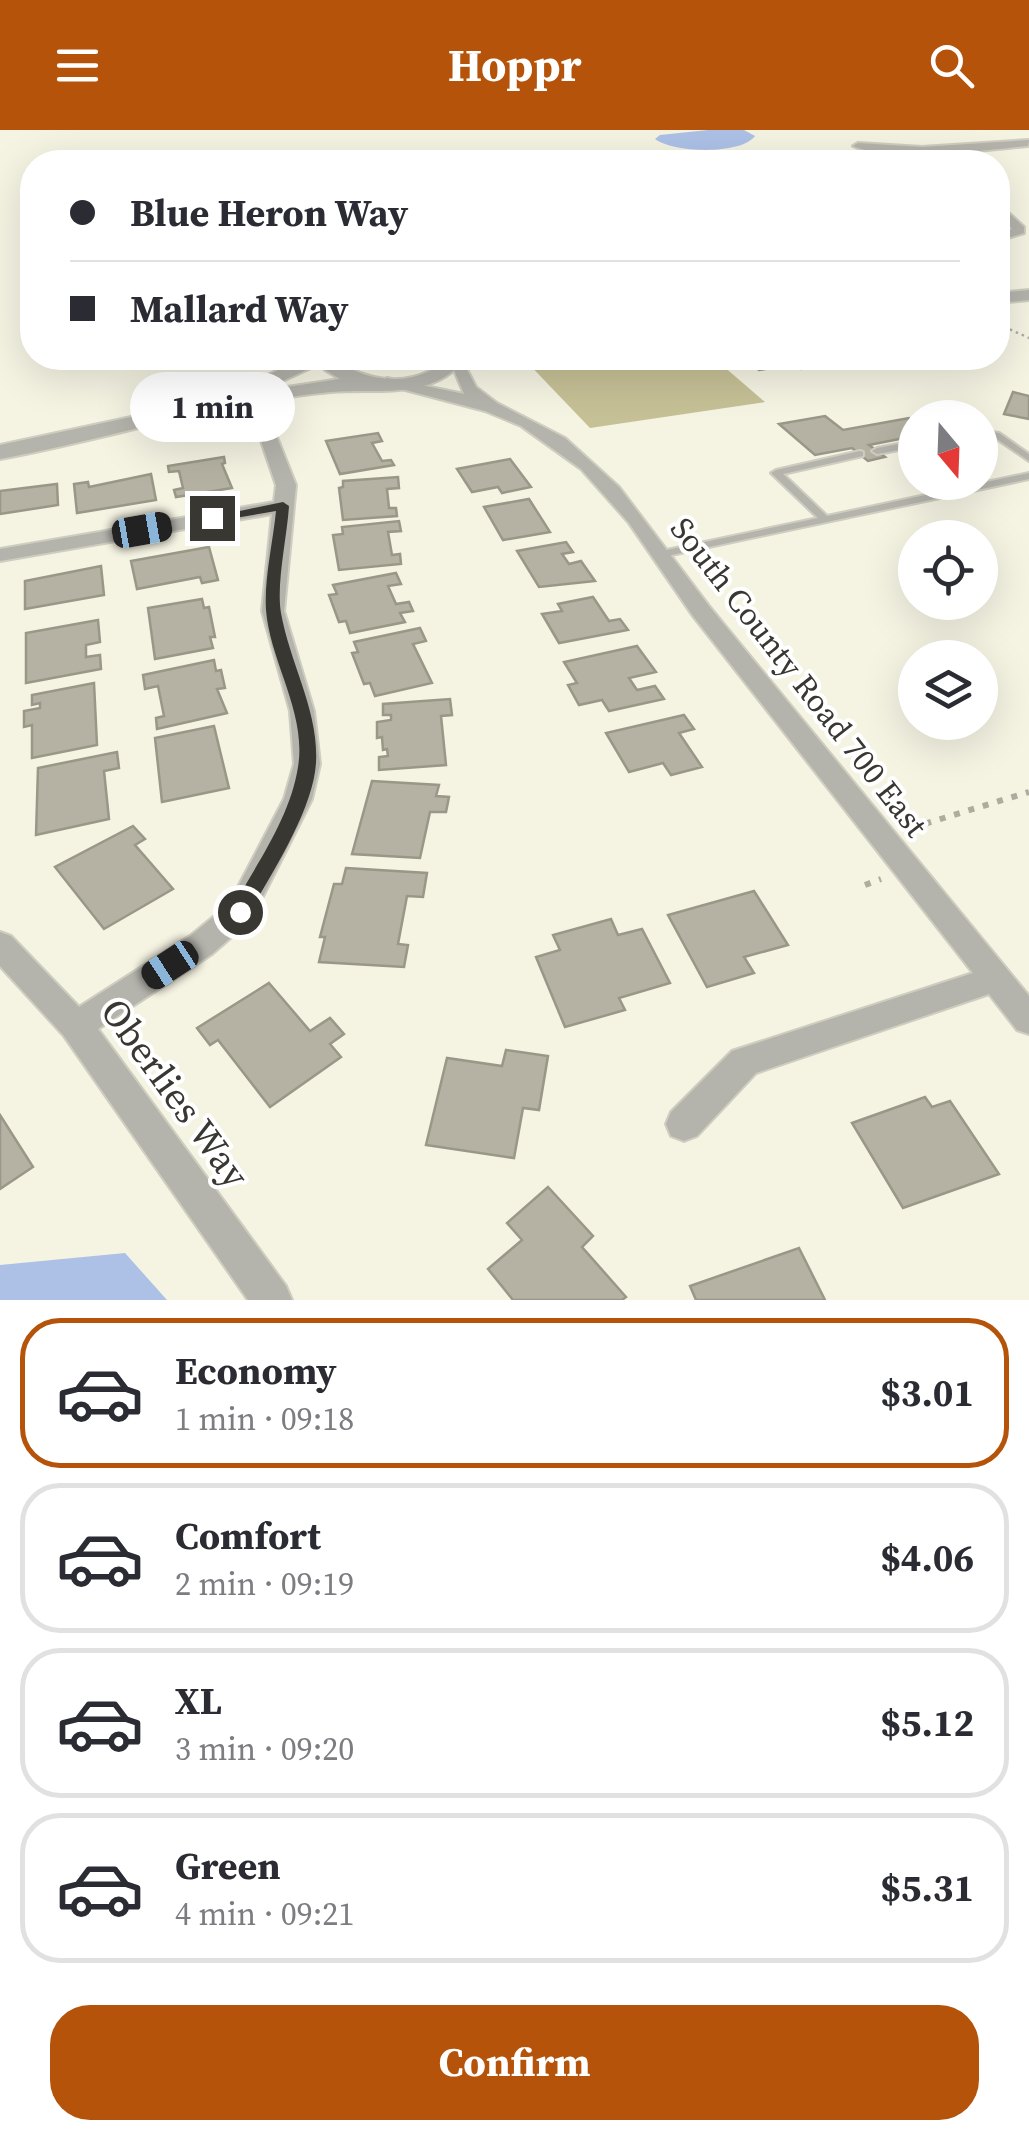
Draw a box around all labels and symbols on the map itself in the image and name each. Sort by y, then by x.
callout: 1 min [130,373,294,443]
north arrow [898,400,998,500]
route end [190,496,235,541]
street label: South County Road 700 East [660,508,938,846]
car [110,510,174,550]
route start [218,890,263,935]
car [137,936,203,994]
street label: Oberlies Way [89,988,262,1199]

